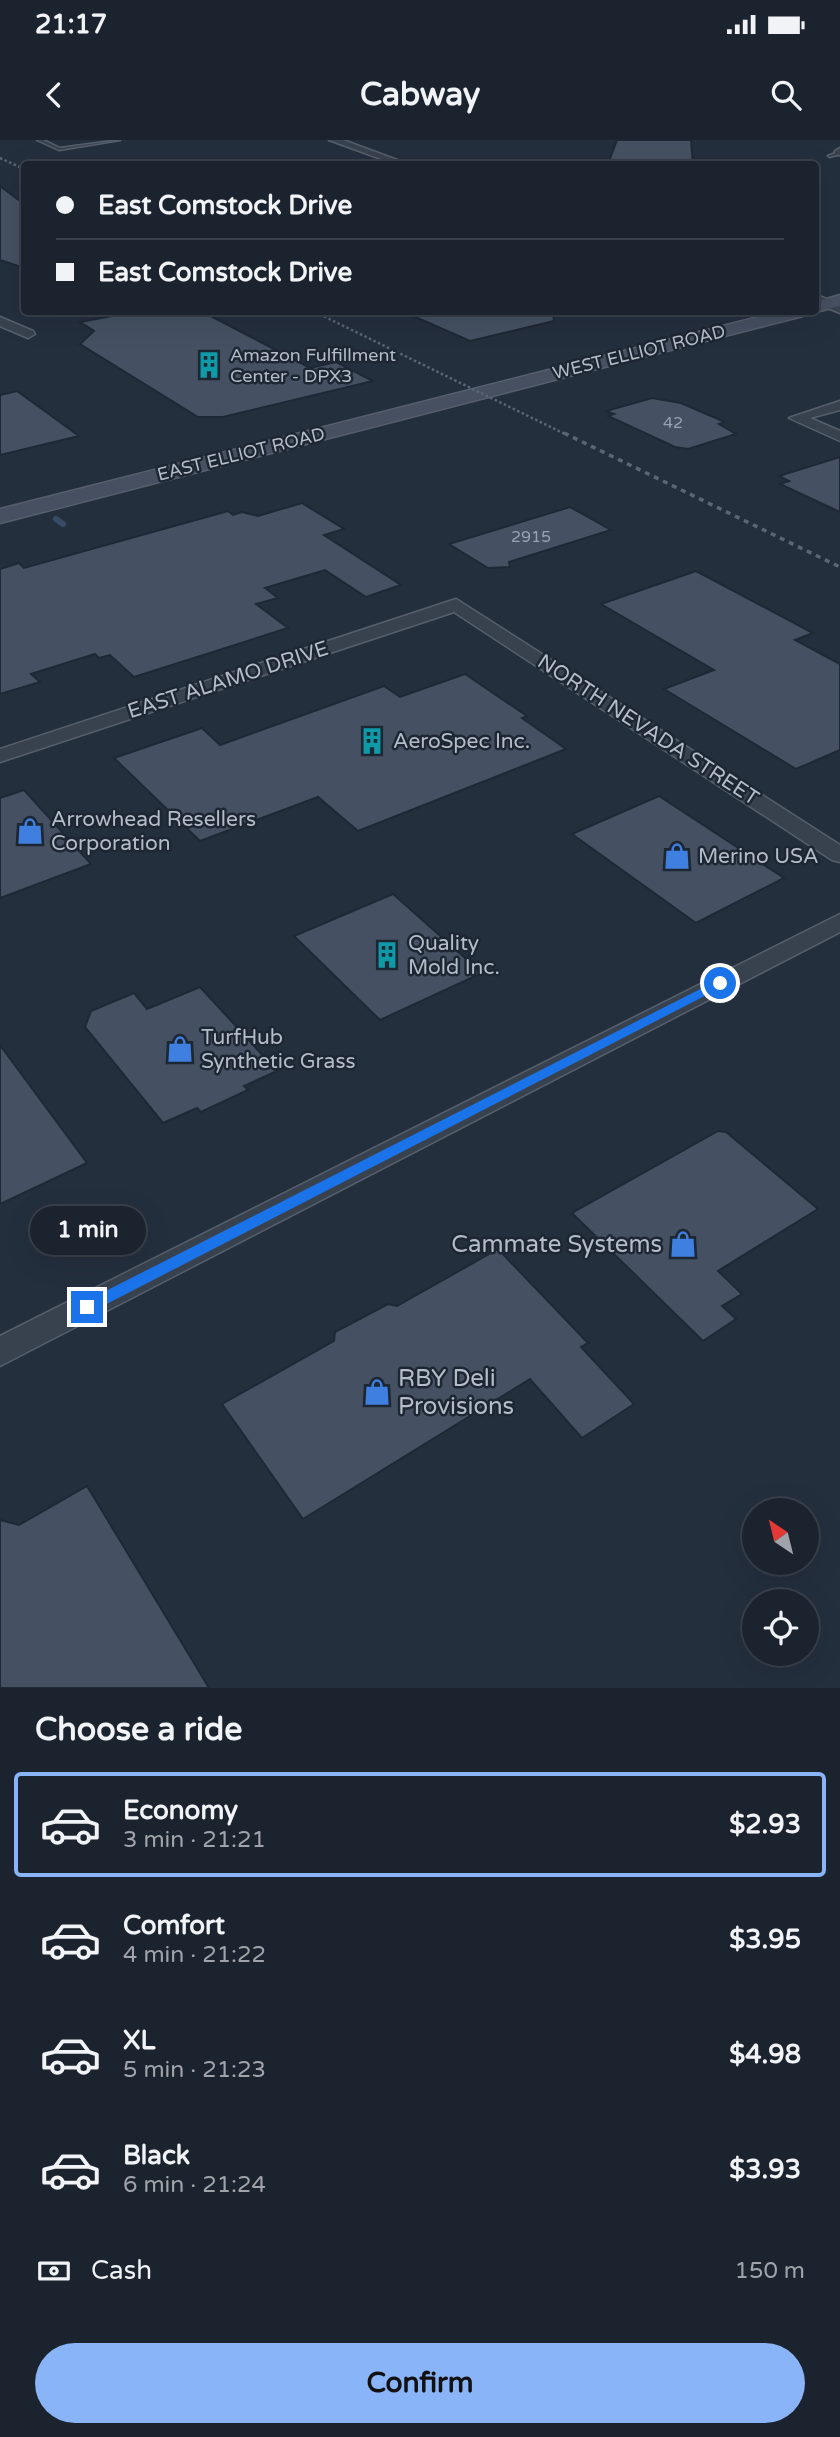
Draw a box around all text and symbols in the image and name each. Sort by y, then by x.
text: 21:17 [35,9,107,40]
icon: back [35,76,73,114]
text: Cabway [360,76,480,114]
icon: search [767,76,805,114]
text: East Comstock Drive [98,190,352,221]
text: East Comstock Drive [98,257,352,288]
street label: WEST ELLIOT ROAD [550,320,728,384]
place label: Amazon Fulfillment Center - DPX3 [230,344,396,387]
building icon: Amazon Fulfillment Center - DPX3 [194,350,224,380]
house number: 42 [663,413,683,433]
street label: EAST ELLIOT ROAD [155,422,327,486]
house number: 2915 [511,527,551,547]
street label: EAST ALAMO DRIVE [124,636,332,724]
street label: NORTH NEVADA STREET [533,649,763,811]
building icon: AeroSpec Inc. [357,726,387,756]
place label: AeroSpec Inc. [393,729,530,754]
place label: Arrowhead Resellers Corporation [51,807,256,856]
shop icon: Arrowhead Resellers Corporation [15,816,45,846]
shop icon: Merino USA [662,841,692,871]
place label: Merino USA [698,844,819,869]
place label: Quality Mold Inc. [408,931,500,980]
building icon: Quality Mold Inc. [372,940,402,970]
route start [704,967,736,999]
place label: TurfHub Synthetic Grass [201,1025,356,1074]
shop icon: TurfHub Synthetic Grass [165,1034,195,1064]
callout: 1 min [29,1206,145,1254]
text: 1 min [57,1216,119,1244]
shop icon: Cammate Systems [668,1229,698,1259]
place label: Cammate Systems [451,1230,662,1259]
route end [71,1291,103,1323]
place label: RBY Deli Provisions [398,1364,514,1421]
shop icon: RBY Deli Provisions [362,1377,392,1407]
north arrow [742,1498,819,1575]
map controls [742,1498,819,1666]
button: locate [742,1589,819,1666]
text: Choose a ride [35,1711,242,1749]
icon: car [39,1793,102,1856]
text: Economy [123,1795,238,1826]
text: $2.93 [729,1809,801,1840]
text: 3 min · 21:21 [123,1826,266,1854]
icon: car [39,1908,102,1971]
text: Comfort [123,1910,225,1941]
text: $3.95 [729,1924,801,1955]
text: 4 min · 21:22 [123,1941,266,1969]
icon: car [39,2023,102,2086]
text: XL [123,2025,155,2056]
text: $4.98 [729,2039,801,2070]
text: 5 min · 21:23 [123,2056,266,2084]
icon: car [39,2138,102,2201]
text: Black [123,2140,190,2171]
text: $3.93 [729,2154,801,2185]
text: 6 min · 21:24 [123,2171,266,2199]
icon: cash [35,2252,73,2290]
text: Cash [91,2255,152,2286]
text: 150 m [735,2257,805,2285]
button: Confirm [35,2343,805,2423]

